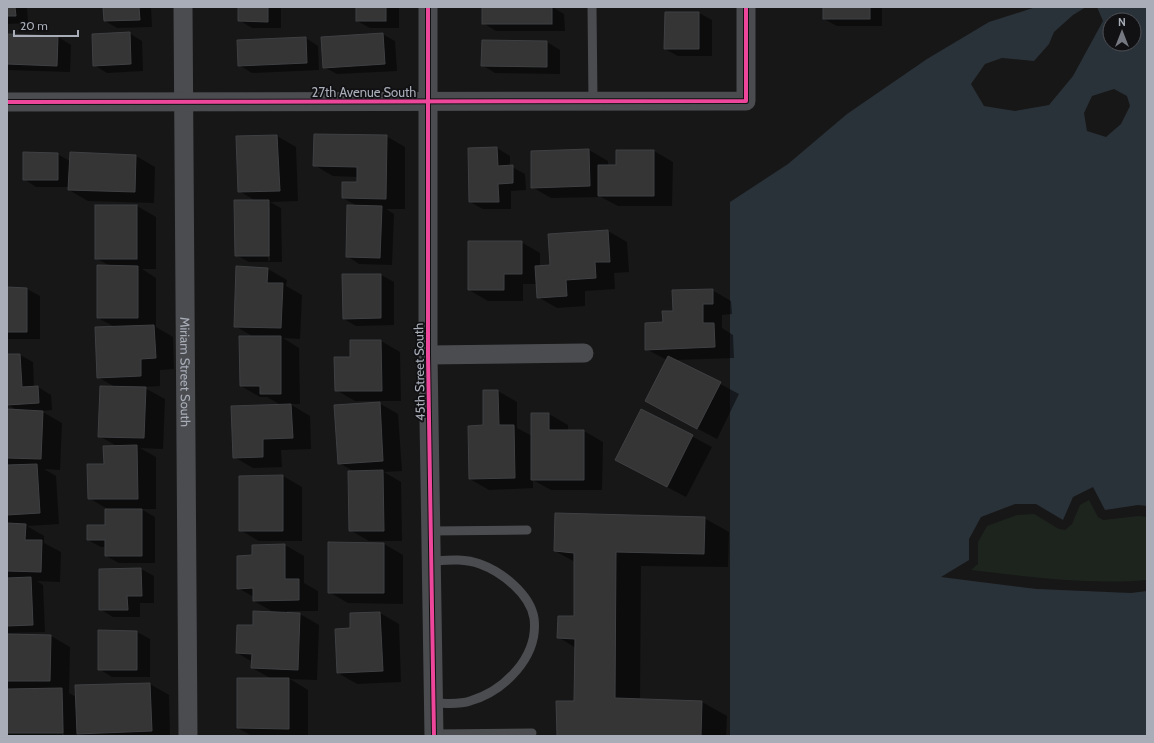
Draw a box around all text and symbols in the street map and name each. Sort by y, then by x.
scale bar [14,12,78,38]
north arrow [1102,12,1142,52]
text: N [1118,15,1126,29]
text: 20 m [20,18,48,33]
street label: 27th Avenue South [312,84,416,100]
street label: Miriam Street South [177,317,194,427]
street label: 45th Street South [410,323,428,421]

